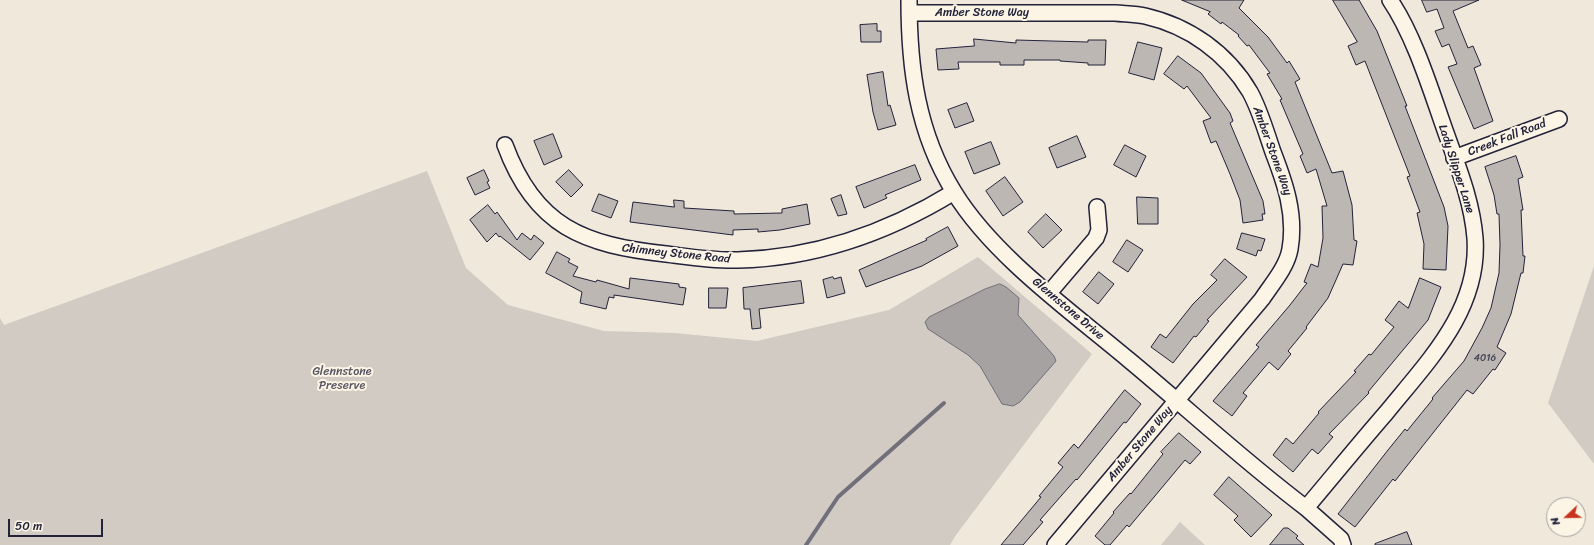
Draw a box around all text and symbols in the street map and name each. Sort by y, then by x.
street label: Amber Stone Way [935,6,1029,20]
street label: Amber Stone Way [1249,104,1295,198]
street label: Creek Fall Road [1466,116,1548,160]
street label: Lady Slipper Lane [1435,123,1477,215]
street label: Chimney Stone Road [621,241,731,267]
street label: Glennstone Drive [1029,275,1107,343]
house number: 4016 [1474,352,1496,364]
park label: Glennstone Preserve [312,365,372,393]
street label: Amber Stone Way [1104,403,1176,485]
north arrow [1546,497,1586,537]
scale bar [10,511,105,537]
text: N [1545,514,1566,528]
text: 50 m [15,515,42,537]

